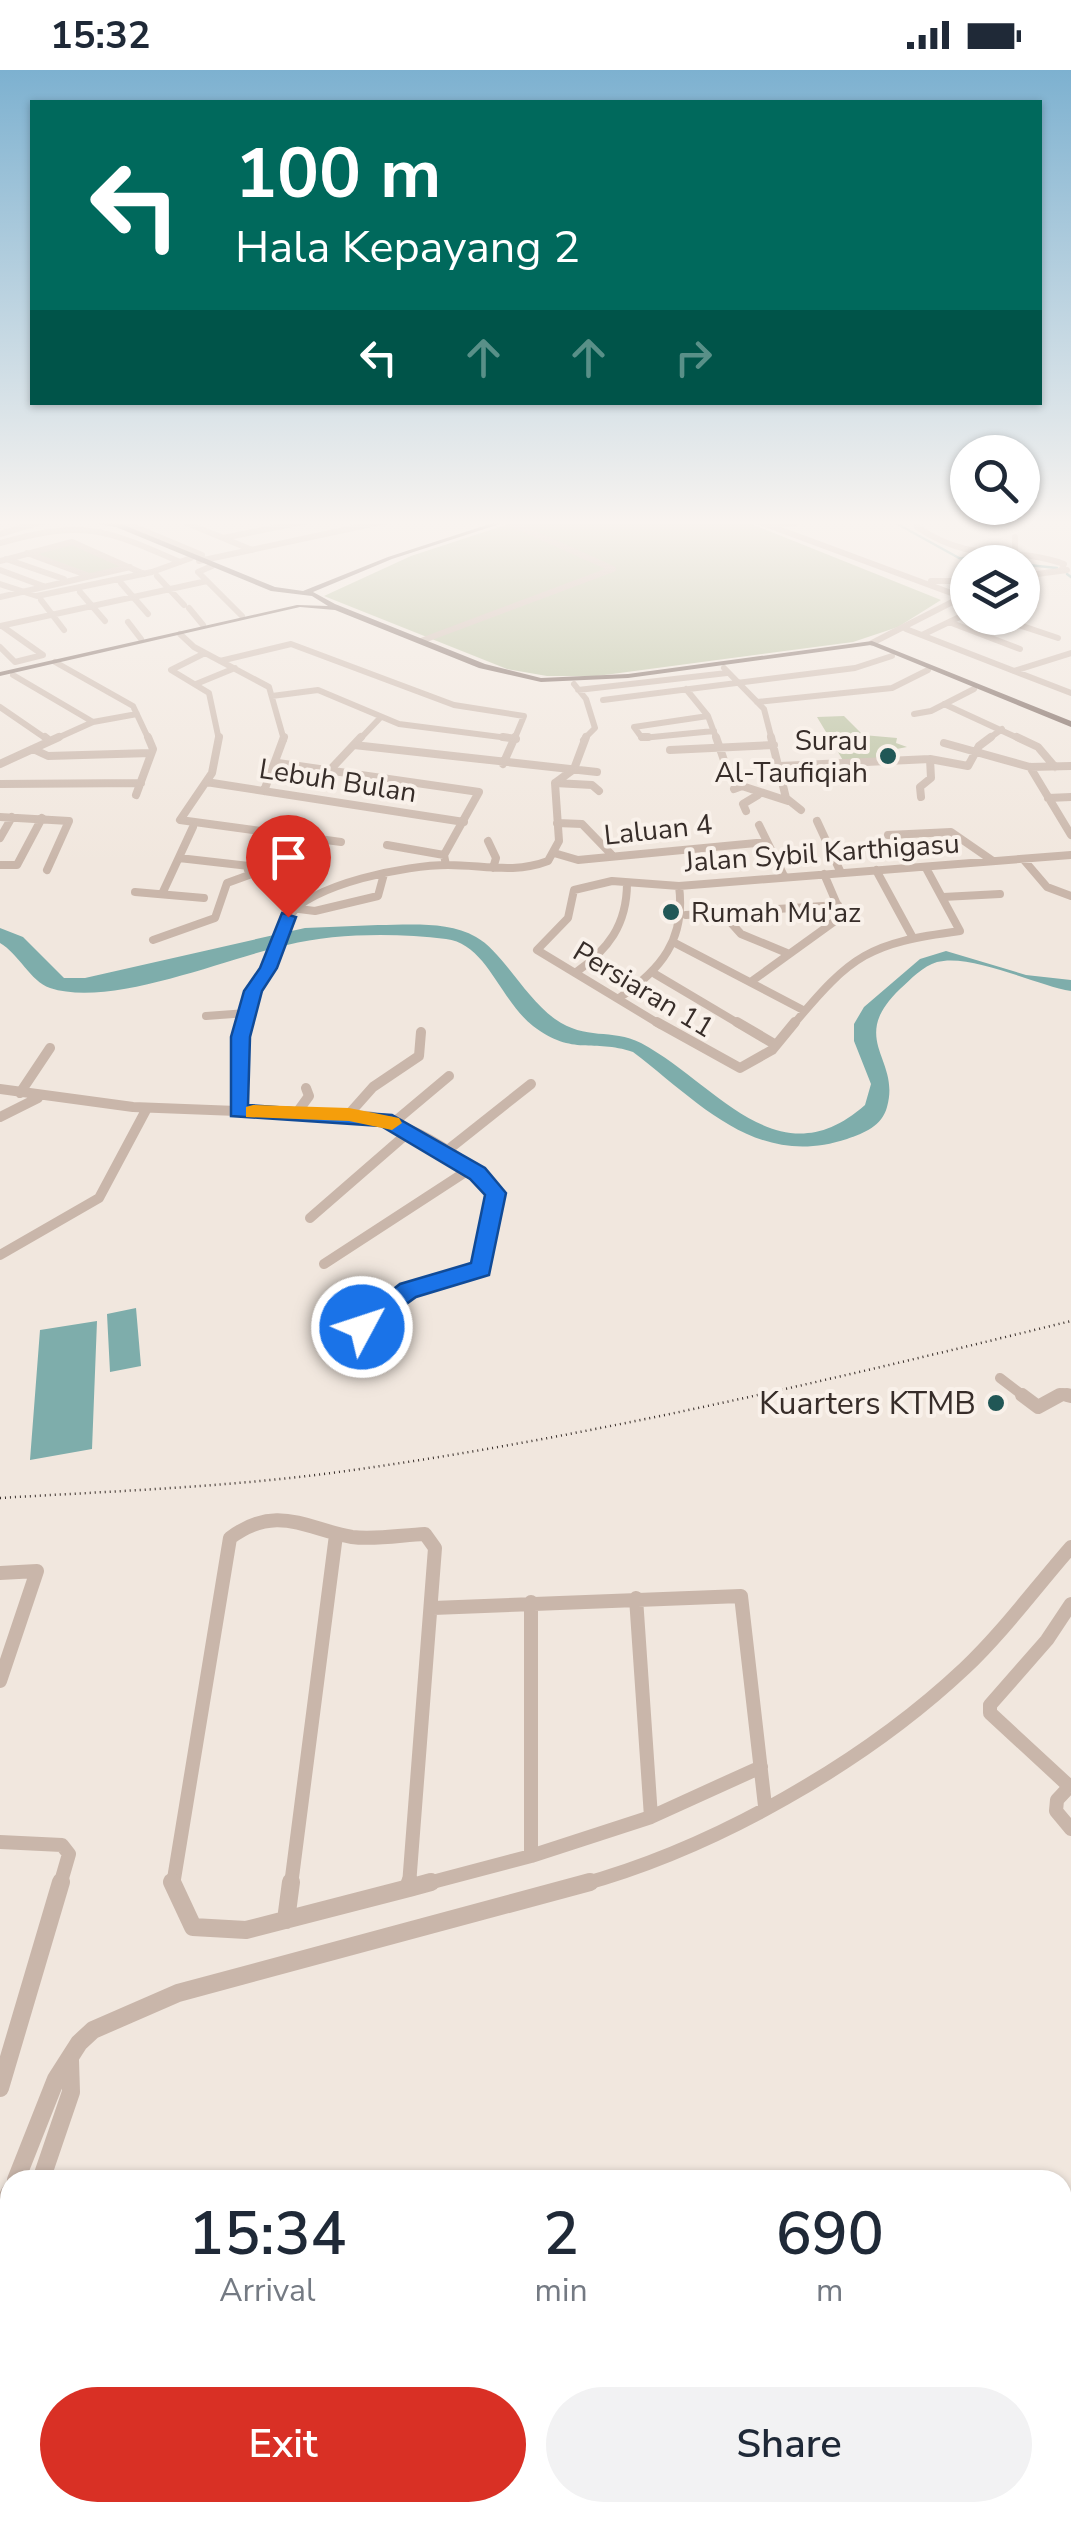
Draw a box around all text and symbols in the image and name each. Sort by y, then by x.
text: 15:32 [50,10,151,61]
text: 100 m [235,126,441,222]
icon: left [70,140,200,270]
text: Hala Kepayang 2 [235,217,580,278]
icon: left [351,330,406,385]
icon: ahead [456,330,511,385]
icon: ahead [561,330,616,385]
icon: right [666,330,721,385]
map controls [950,435,1040,635]
button: search [950,435,1040,525]
button: layers [950,545,1040,635]
place label: Surau Al-Taufiqiah [714,722,868,792]
marker: Surau Al-Taufiqiah [877,745,899,767]
street label: Lebuh Bulan [256,750,419,812]
street label: Laluan 4 [602,805,714,855]
pin [246,815,331,918]
street label: Jalan Sybil Karthigasu [682,824,961,882]
icon: arrive [261,830,316,885]
place label: Rumah Mu'az [691,894,861,932]
marker: Rumah Mu'az [660,901,682,923]
street label: Persiaran 11 [566,933,721,1047]
position arrow [310,1275,414,1379]
place label: Kuarters KTMB [759,1382,976,1425]
marker: Kuarters KTMB [985,1392,1007,1414]
text: 15:34 [188,2193,346,2275]
text: 2 [543,2193,579,2275]
text: 690 [776,2193,884,2275]
text: Arrival [219,2269,315,2312]
text: min [535,2269,588,2312]
text: m [816,2269,844,2312]
button: Exit [40,2387,526,2502]
button: Share [546,2387,1032,2502]

